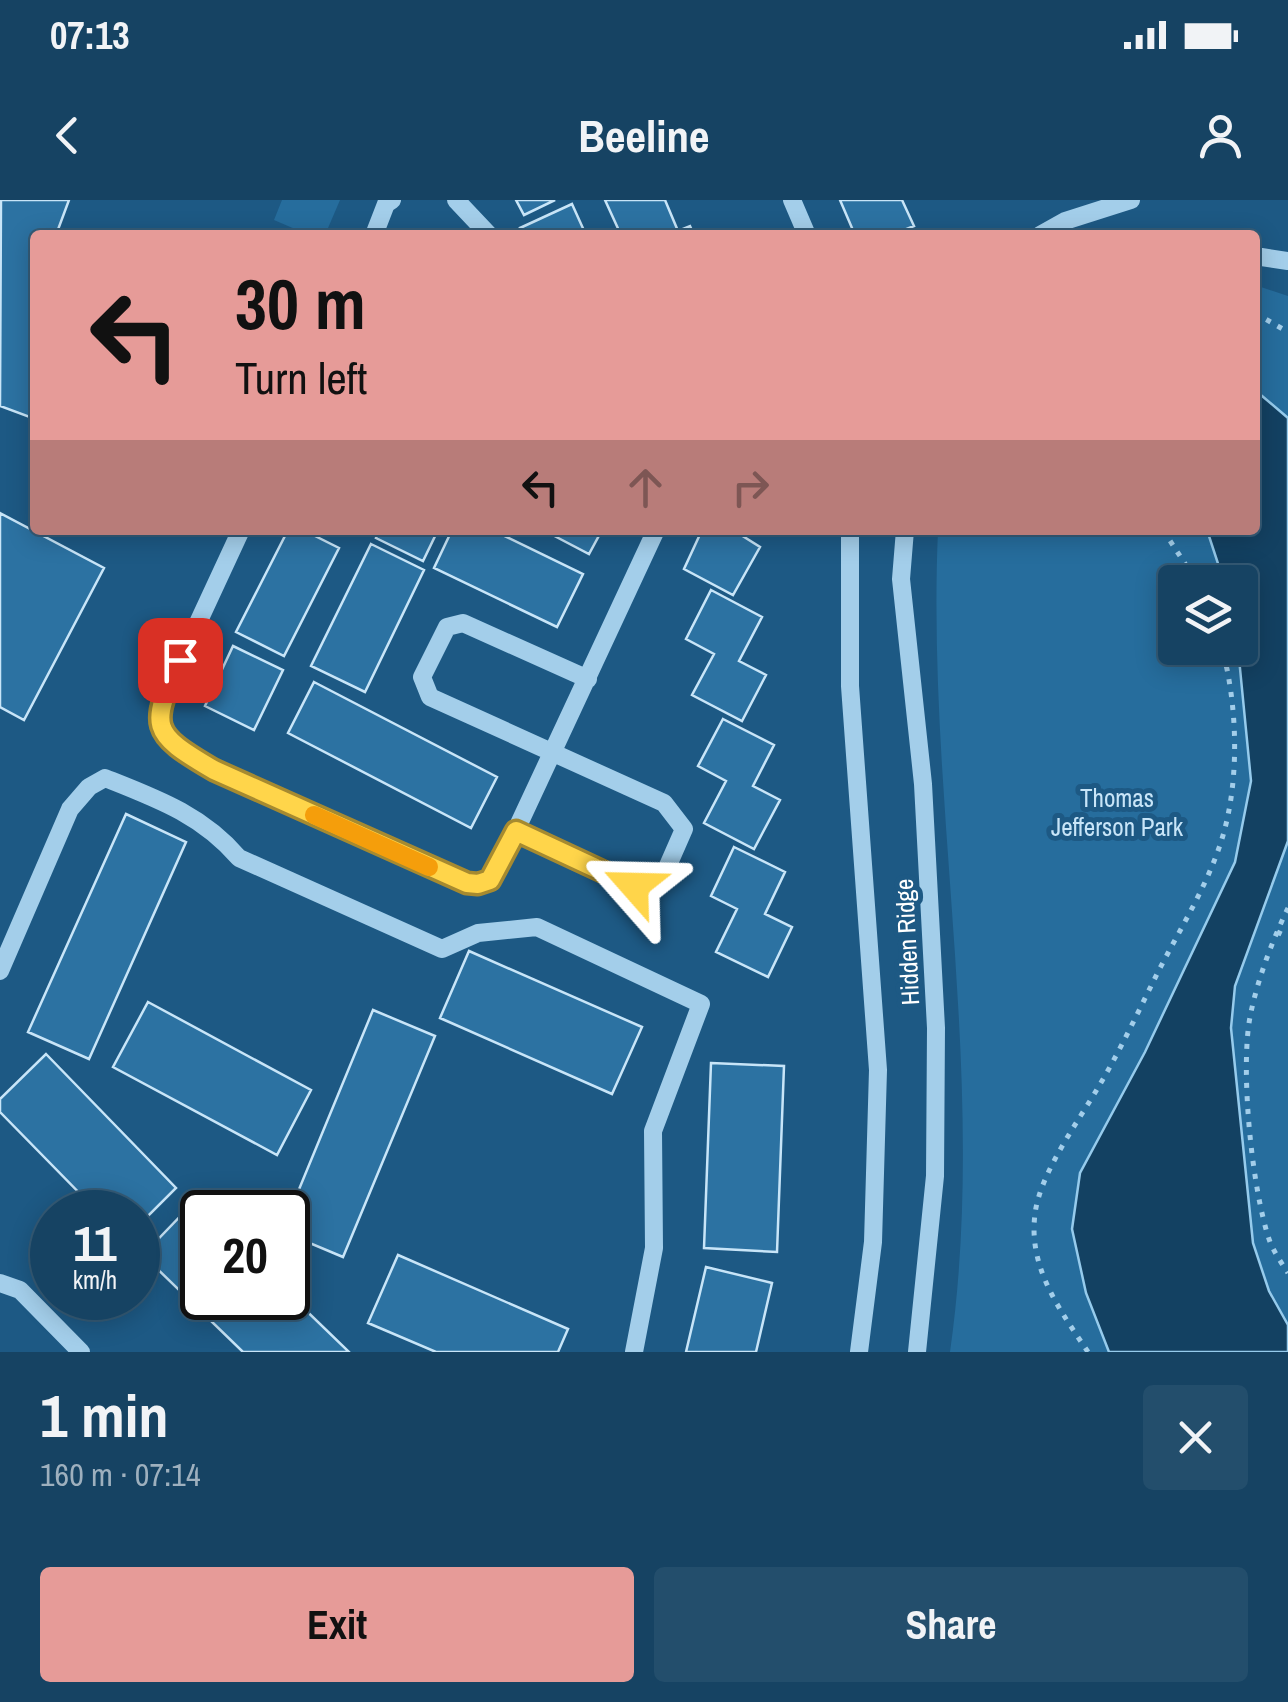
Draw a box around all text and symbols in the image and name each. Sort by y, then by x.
text: 07:13 [50,10,130,61]
text: Beeline [578,105,710,166]
icon: back [40,108,95,163]
icon: person [1193,108,1248,163]
text: 30 m [235,257,366,351]
icon: left [70,270,200,400]
text: Turn left [235,347,367,408]
icon: left [513,460,568,515]
icon: ahead [618,460,673,515]
icon: right [723,460,778,515]
map controls [1158,565,1258,665]
button: layers [1158,565,1258,665]
pin [138,618,223,703]
icon: arrive [153,633,208,688]
park label: Thomas Jefferson Park [1051,781,1184,844]
position arrow [582,834,686,938]
street label: Hidden Ridge [887,878,927,1006]
speed limit sign: 20 [180,1190,310,1320]
text: 11 [73,1209,117,1277]
text: km/h [73,1263,117,1297]
text: 1 min [40,1375,169,1456]
button: close [1143,1385,1248,1490]
text: 160 m · 07:14 [40,1453,200,1496]
button: Exit [40,1567,634,1682]
button: Share [654,1567,1248,1682]

